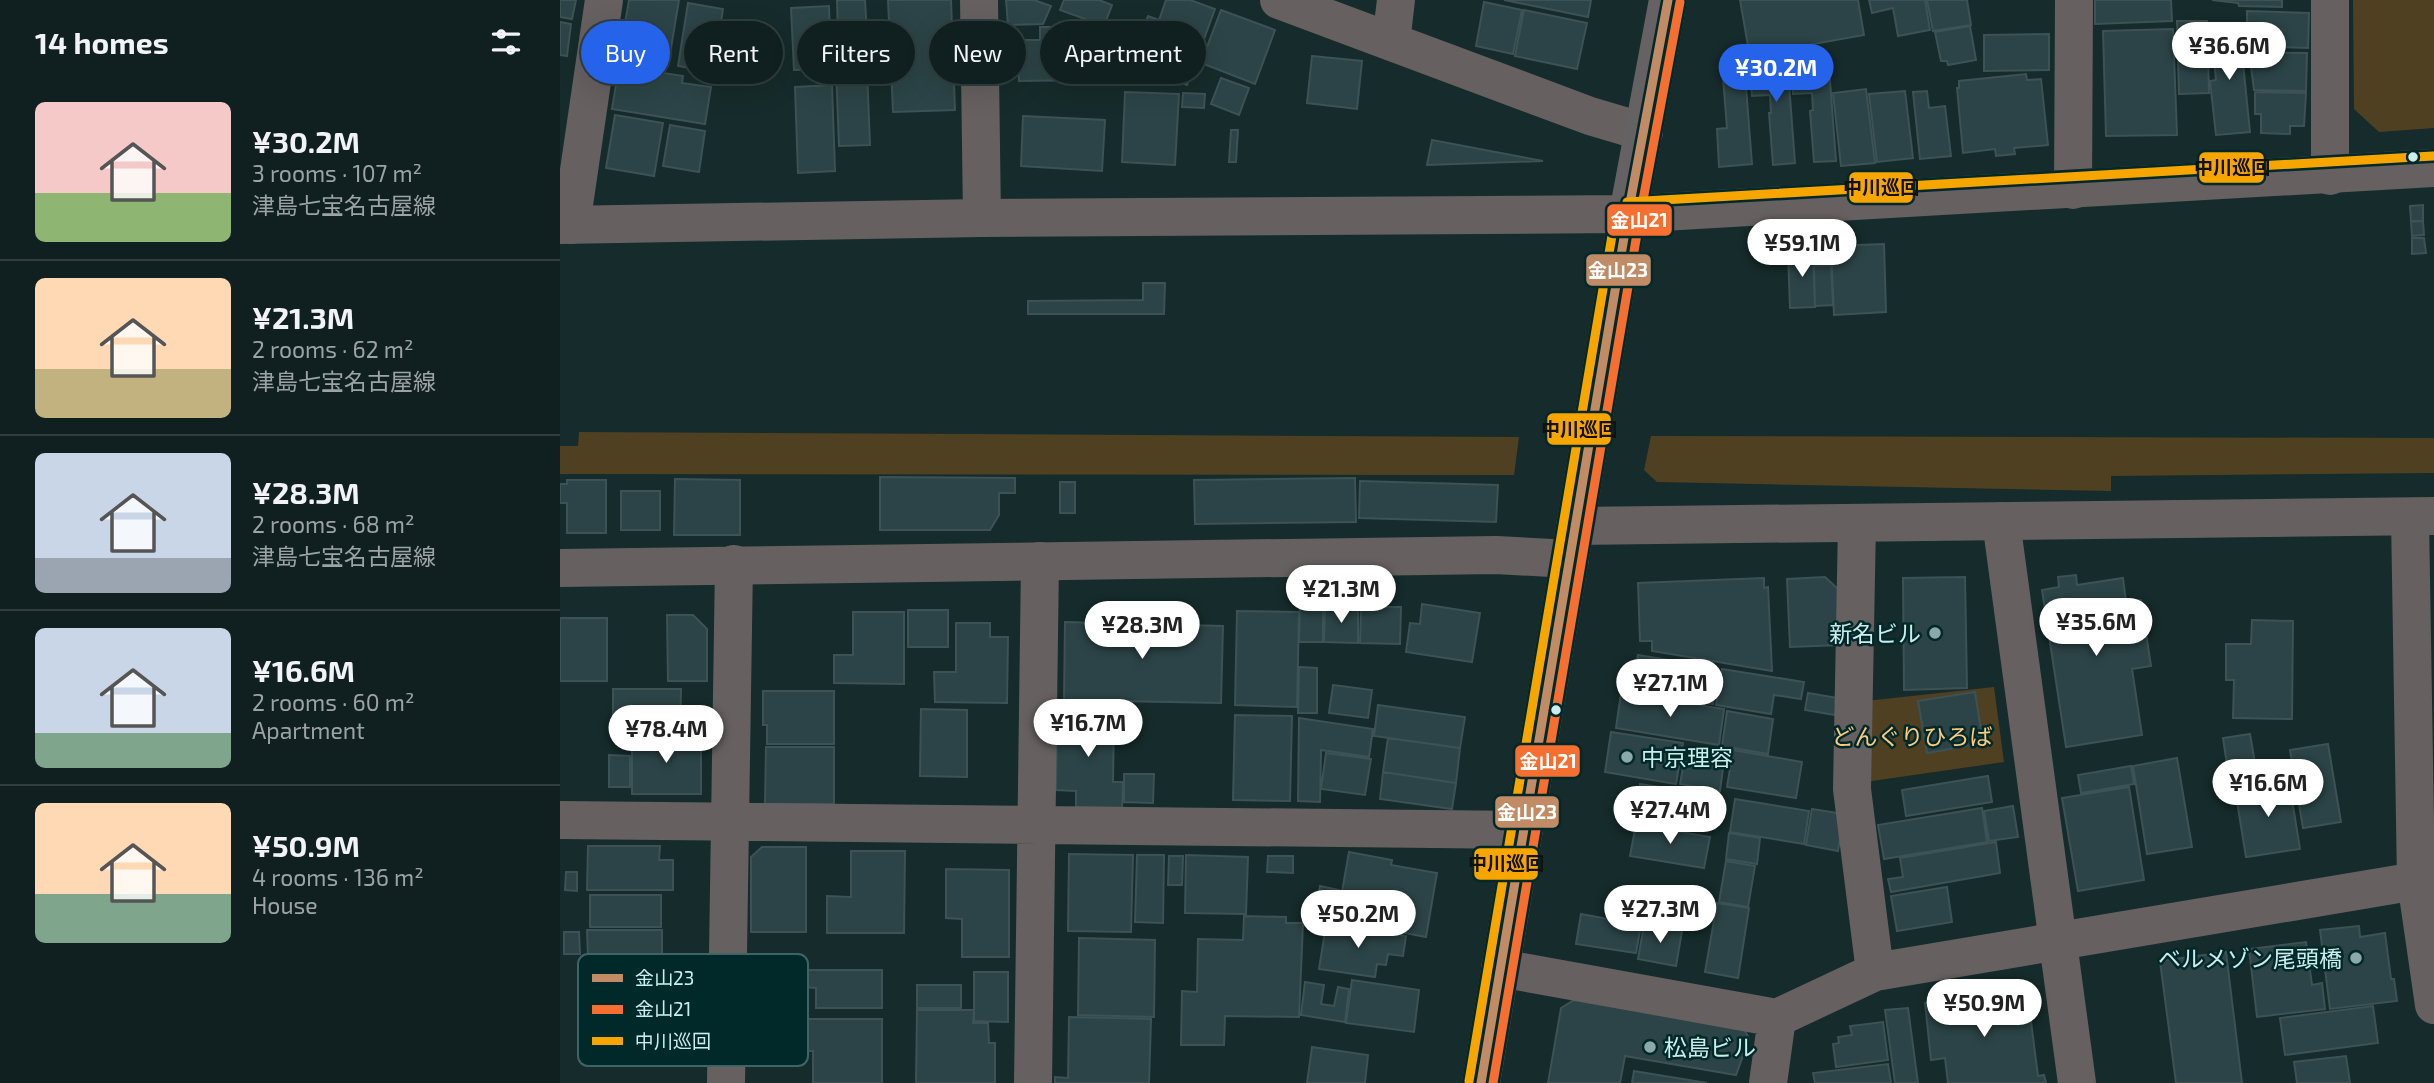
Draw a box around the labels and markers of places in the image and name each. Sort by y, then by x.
pin: ¥36.6M [2172,22,2286,82]
pin: ¥30.2M [1719,44,1833,104]
unlabelled marker [2406,150,2420,164]
pin: ¥59.1M [1745,219,1859,279]
pin: ¥21.3M [1284,566,1398,625]
pin: ¥35.6M [2039,598,2153,658]
pin: ¥28.3M [1085,602,1199,661]
place label: 新名ビル [1829,619,1921,647]
marker: 新名ビル [1927,625,1943,641]
pin: ¥27.1M [1613,660,1727,719]
pin: ¥16.7M [1031,700,1145,759]
unlabelled marker [1549,703,1563,717]
pin: ¥78.4M [609,706,723,765]
place label: 中京理容 [1641,743,1733,771]
marker: 中京理容 [1619,749,1635,765]
pin: ¥16.6M [2211,760,2325,819]
pin: ¥27.4M [1613,786,1727,846]
pin: ¥27.3M [1603,886,1717,945]
pin: ¥50.2M [1301,890,1415,950]
place label: ベルメゾン尾頭橋 [2158,944,2342,972]
marker: ベルメゾン尾頭橋 [2348,950,2364,966]
pin: ¥50.9M [1927,979,2041,1039]
place label: 松島ビル [1664,1033,1756,1061]
marker: 松島ビル [1642,1039,1658,1055]

